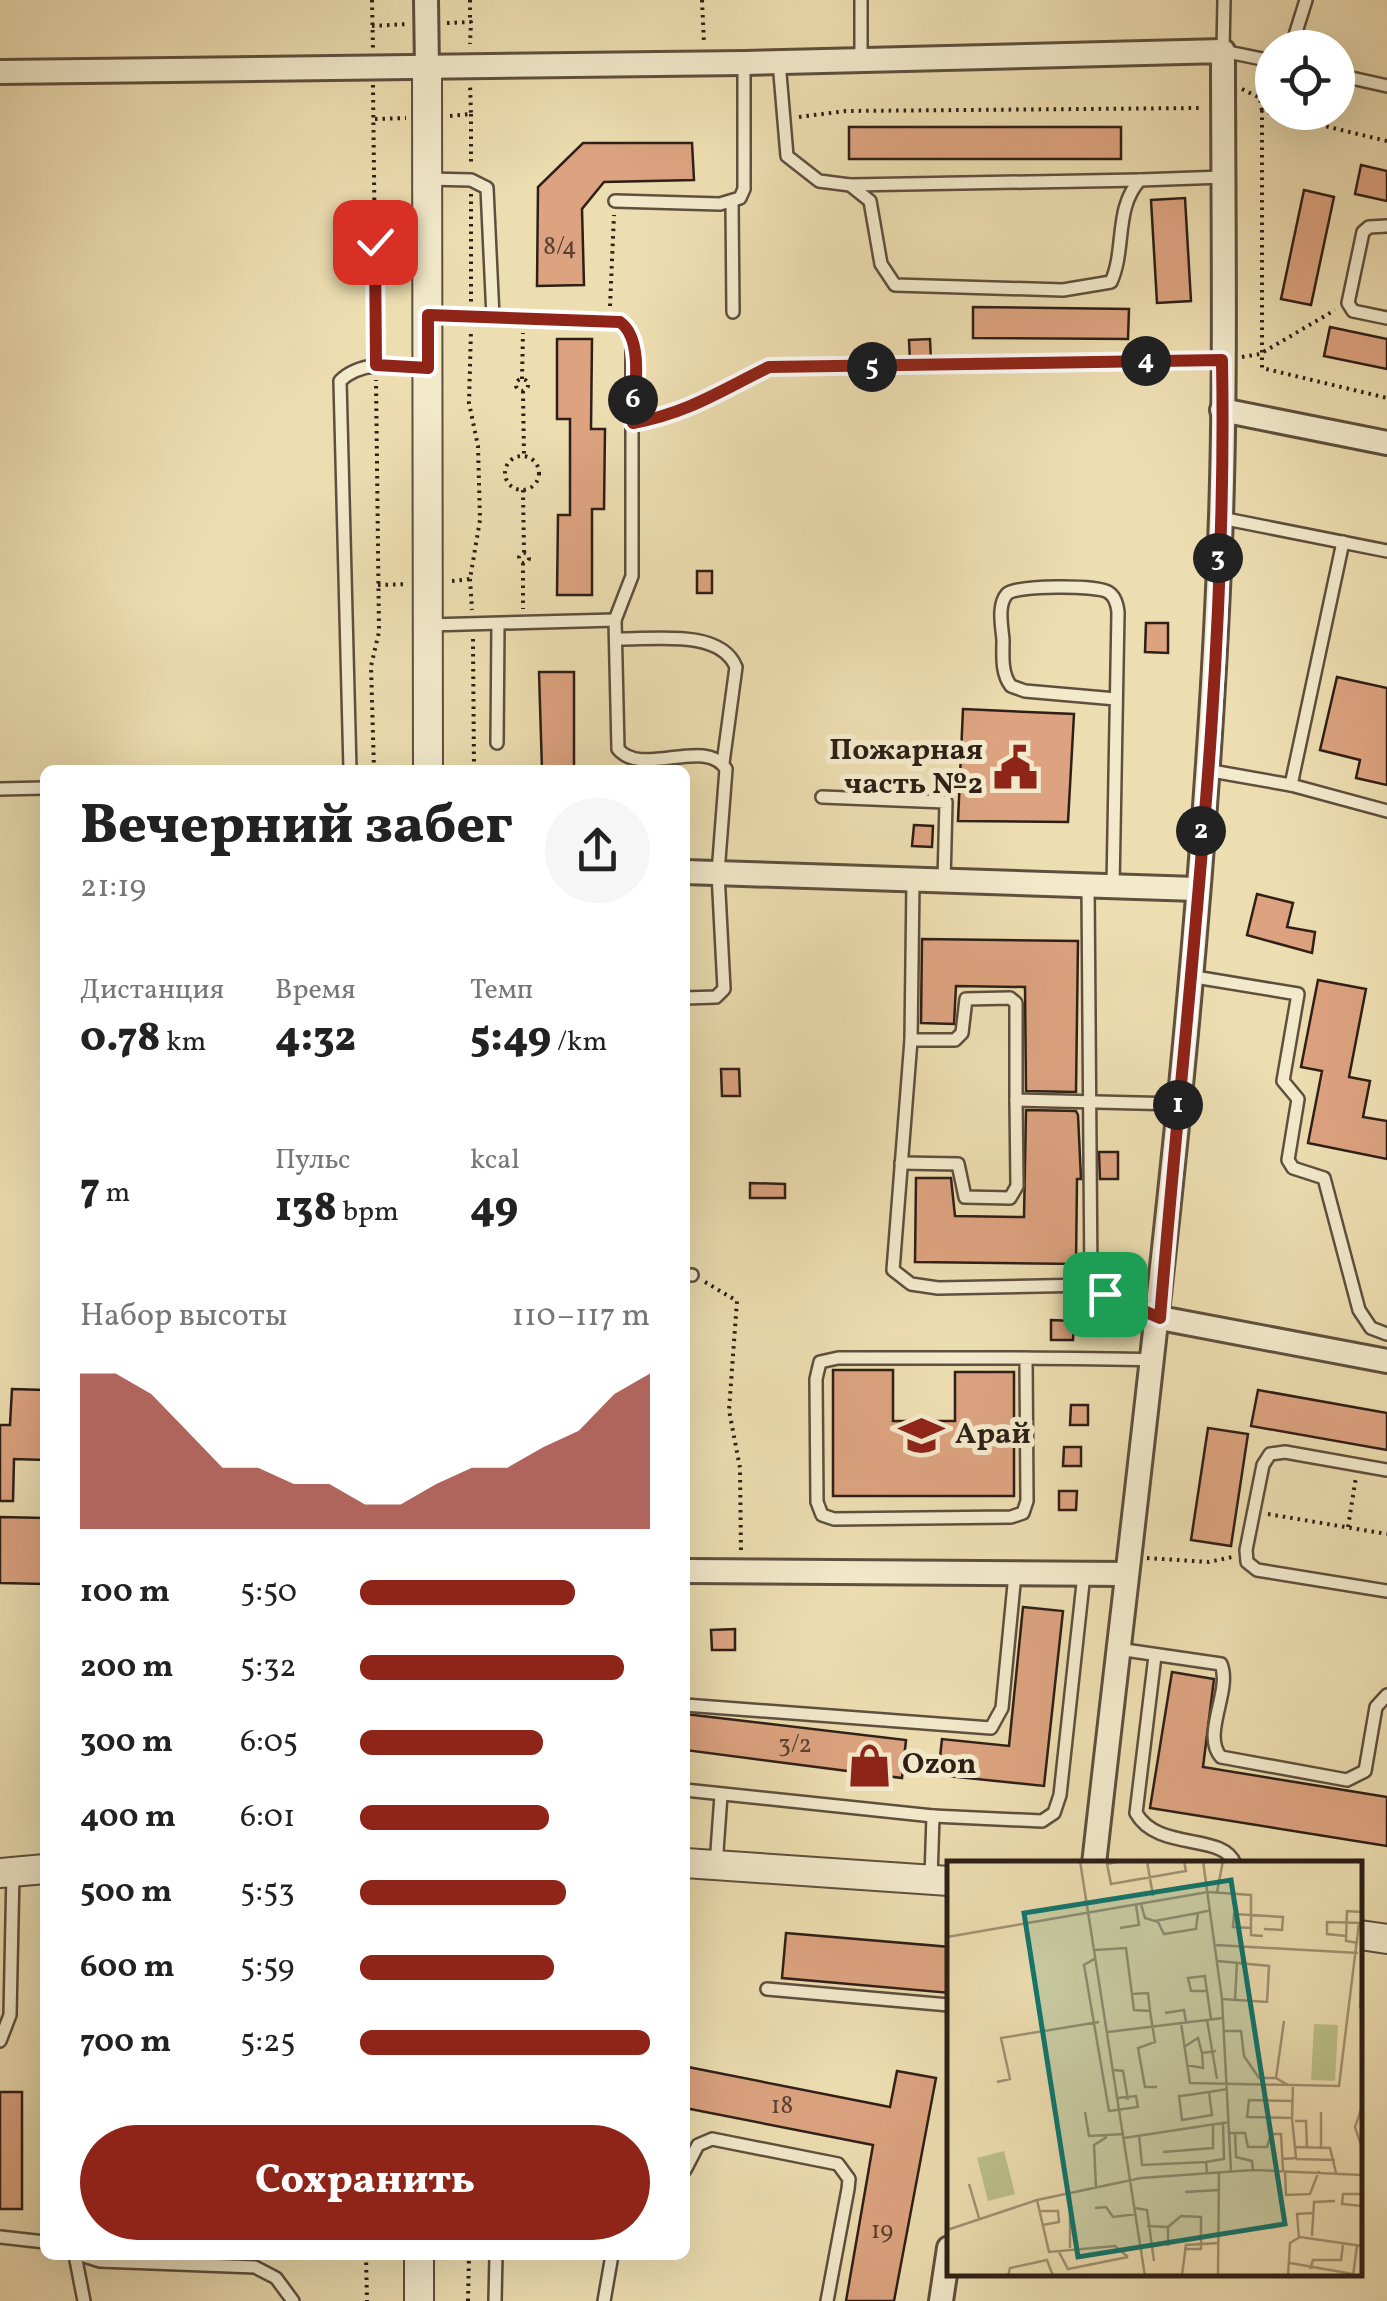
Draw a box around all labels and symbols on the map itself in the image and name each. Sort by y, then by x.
pin [333,200,418,285]
house number: 8/4 [543,230,577,265]
pin: 4 [1121,336,1171,386]
pin: 5 [847,342,897,392]
pin: 6 [608,375,658,425]
pin: 3 [1193,533,1243,583]
place label: Пожарная часть №2 [829,730,983,806]
public building icon: Пожарная часть №2 [992,744,1040,792]
pin: 2 [1176,806,1226,856]
pin: 1 [1153,1080,1203,1130]
pin [1063,1252,1148,1337]
school or university icon: Арай [898,1411,946,1459]
place label: Арай [955,1414,1031,1456]
house number: 3/2 [778,1728,812,1763]
shop icon: Ozon [845,1741,893,1789]
place label: Ozon [902,1744,976,1786]
inset map [947,1861,1362,2276]
house number: 18 [771,2089,793,2124]
house number: 19 [871,2214,893,2249]

